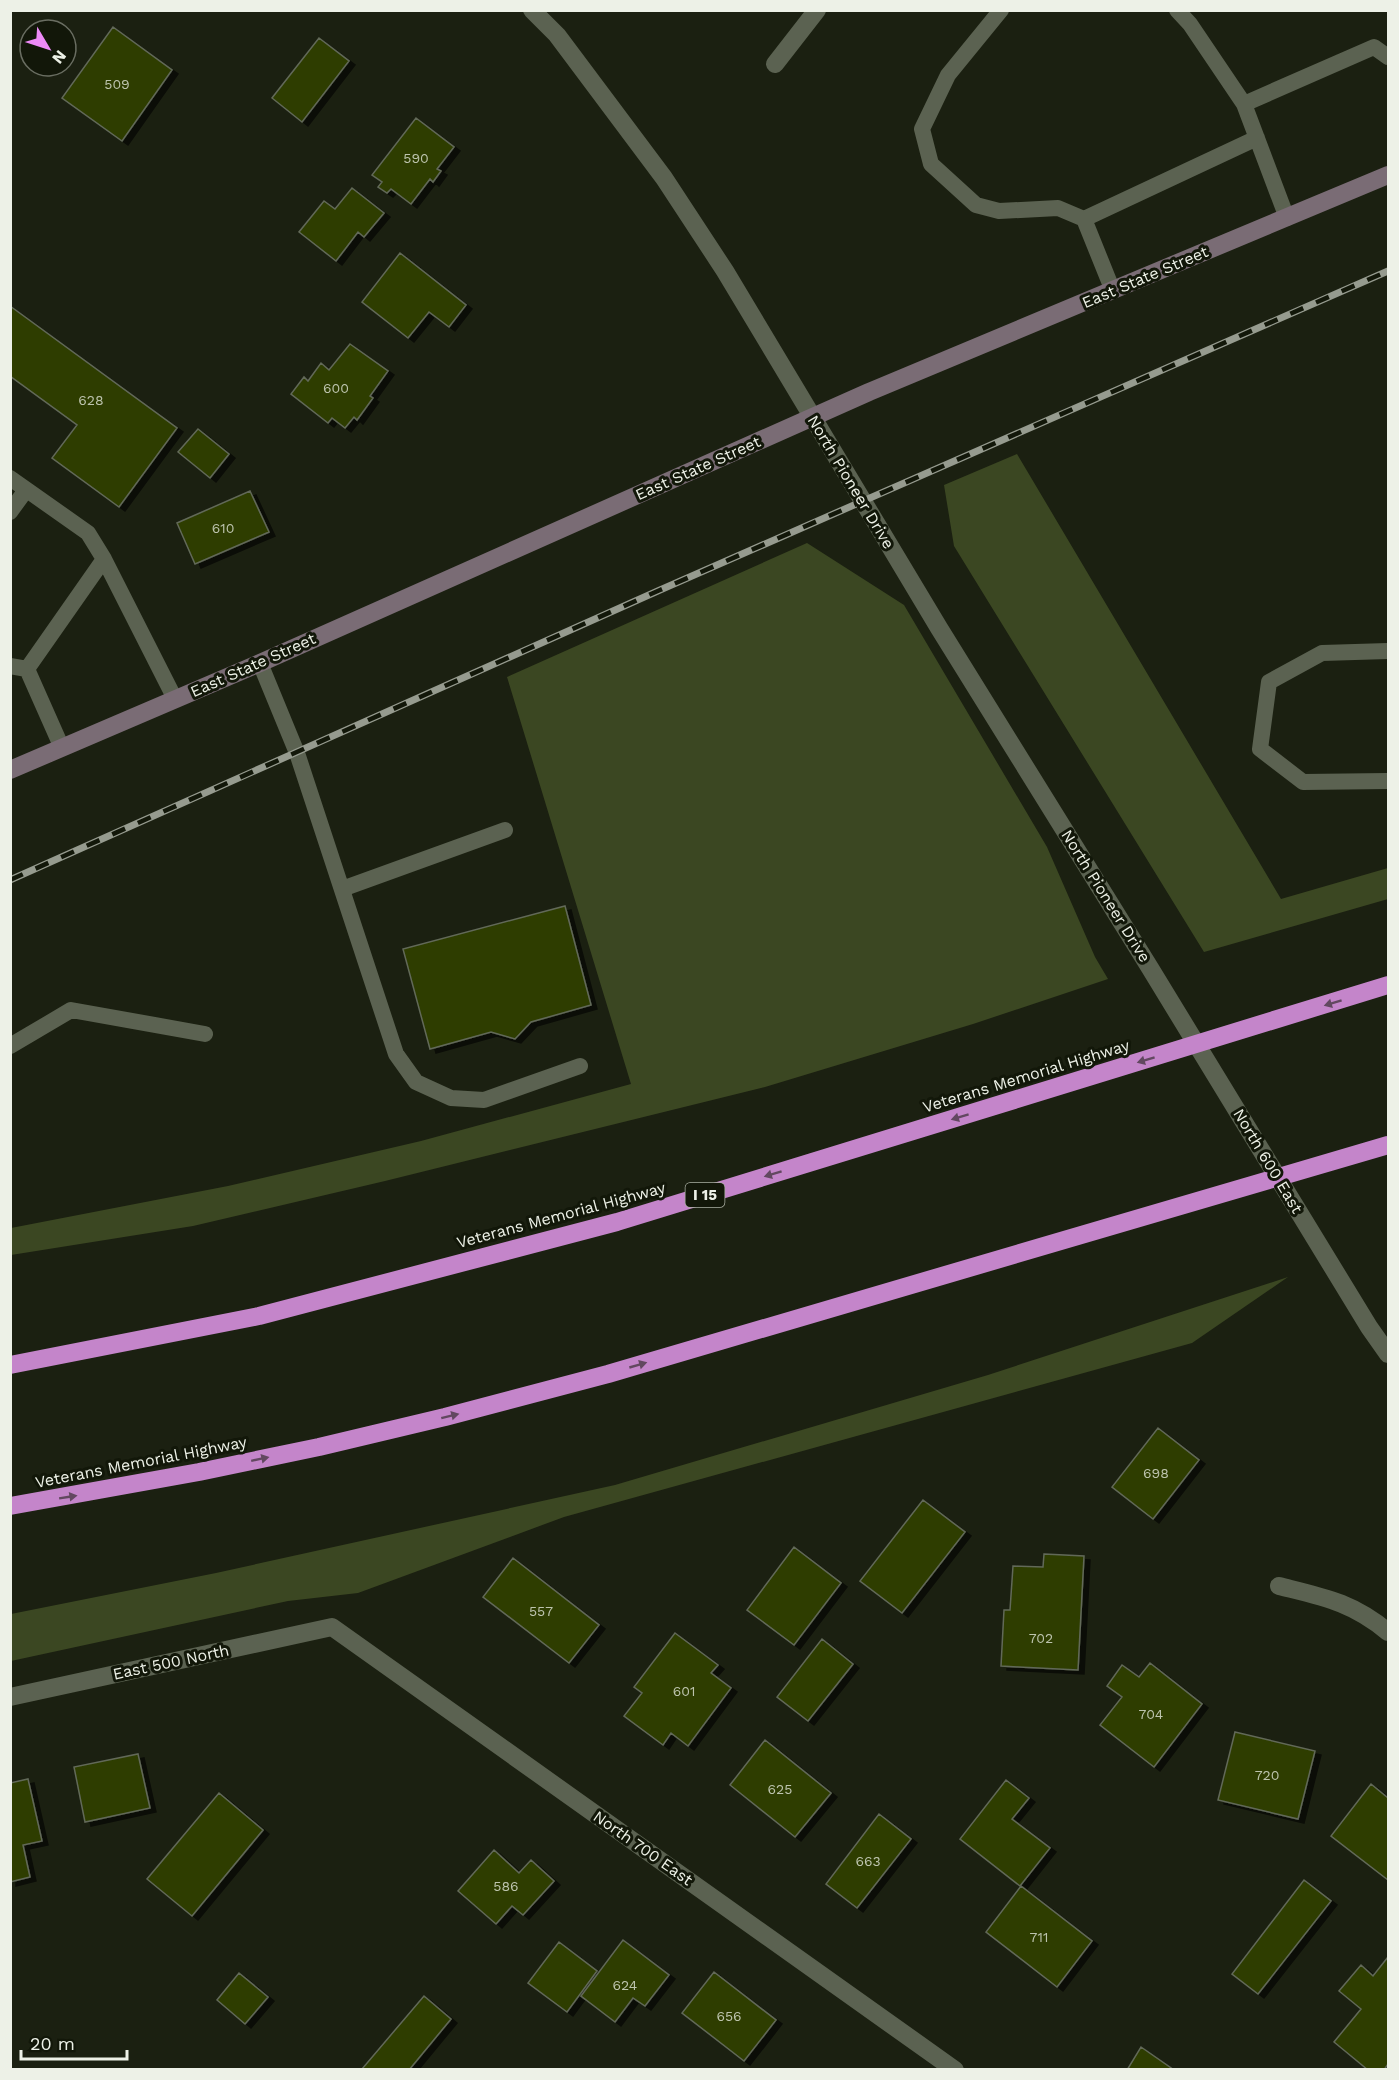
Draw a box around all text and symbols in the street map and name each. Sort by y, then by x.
north arrow [18,18,78,78]
text: N [48,47,70,68]
house number: 509 [104,76,130,92]
house number: 590 [403,150,429,166]
street label: East State Street [1079,242,1211,312]
house number: 600 [323,380,349,396]
house number: 628 [78,392,104,408]
street label: North Pioneer Drive [804,412,898,552]
street label: East State Street [632,432,764,504]
house number: 610 [212,520,234,536]
street label: East State Street [187,629,319,701]
street label: North Pioneer Drive [1057,826,1155,966]
one-way arrow [1324,998,1342,1008]
street label: Veterans Memorial Highway [920,1035,1132,1117]
one-way arrow [1137,1056,1155,1065]
street label: North 600 East [1229,1105,1307,1217]
one-way arrow [951,1113,969,1122]
one-way arrow [764,1170,782,1179]
street label: Veterans Memorial Highway [455,1178,668,1252]
road number: I 15 [686,1183,724,1207]
one-way arrow [629,1360,647,1369]
one-way arrow [440,1410,459,1420]
street label: Veterans Memorial Highway [34,1432,249,1492]
one-way arrow [250,1454,269,1463]
house number: 698 [1143,1465,1169,1481]
one-way arrow [59,1492,78,1501]
house number: 557 [529,1603,553,1619]
house number: 702 [1029,1630,1053,1646]
street label: East 500 North [111,1640,231,1684]
house number: 601 [673,1683,695,1699]
house number: 704 [1139,1706,1163,1722]
house number: 720 [1255,1767,1279,1783]
house number: 625 [768,1781,792,1797]
street label: North 700 East [590,1807,697,1890]
house number: 663 [855,1853,881,1869]
house number: 586 [493,1878,519,1894]
house number: 711 [1030,1929,1048,1945]
house number: 624 [613,1977,637,1993]
house number: 656 [716,2008,742,2024]
scale bar [21,2023,128,2061]
text: 20 m [30,2033,75,2054]

